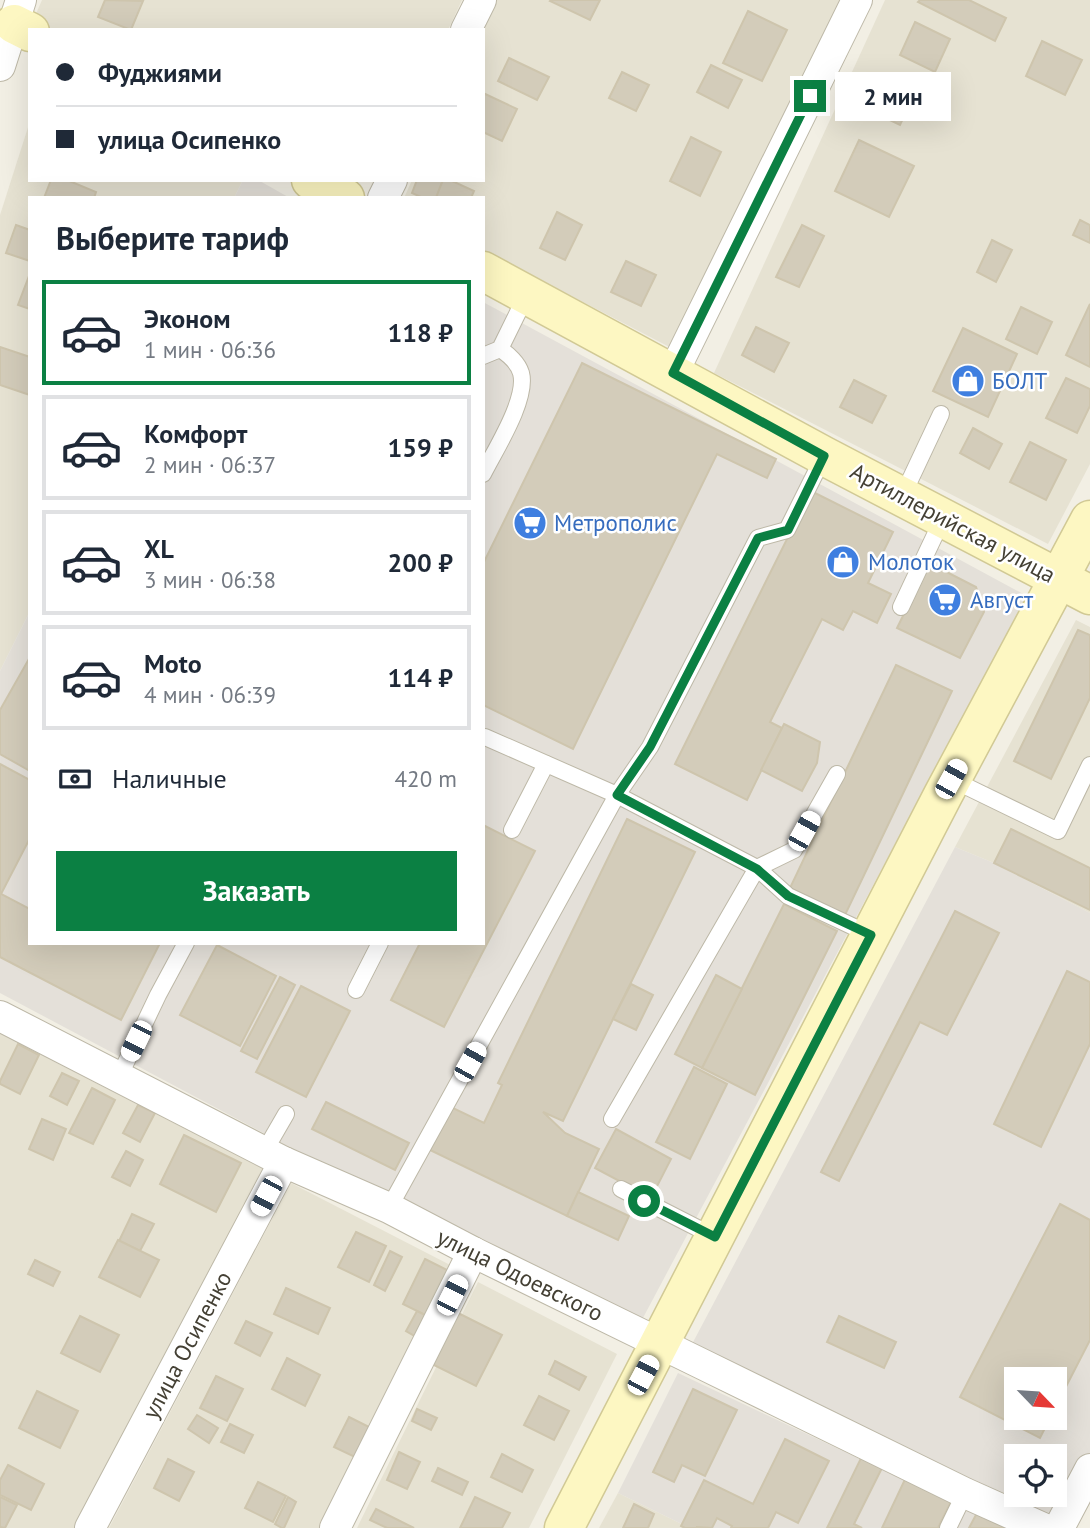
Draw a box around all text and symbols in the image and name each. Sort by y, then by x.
text: Фуджиями [98,56,222,89]
callout: 2 мин [834,72,950,120]
route end [794,80,826,112]
text: 2 мин [863,82,923,111]
text: улица Осипенко [98,123,281,156]
text: Выберите тариф [56,217,289,259]
icon: car [60,301,123,364]
text: Эконом [144,302,231,335]
text: 118 ₽ [387,316,453,349]
text: 1 мин · 06:36 [144,335,276,364]
shop icon: БОЛТ [949,362,987,400]
place label: БОЛТ [992,366,1048,395]
icon: car [60,416,123,479]
text: Комфорт [144,417,247,450]
text: 159 ₽ [387,431,453,464]
text: 2 мин · 06:37 [144,450,276,479]
street label: Артиллерийская улица [846,456,1061,589]
supermarket icon: Метрополис [511,504,549,542]
place label: Метрополис [554,508,677,537]
icon: car [60,531,123,594]
text: XL [144,532,174,565]
shop icon: Молоток [824,543,862,581]
text: 200 ₽ [387,546,453,579]
place label: Молоток [868,547,954,576]
text: 3 мин · 06:38 [144,565,276,594]
supermarket icon: Август [926,581,964,619]
place label: Август [970,585,1034,614]
icon: car [60,646,123,709]
text: Moto [144,647,202,680]
text: 114 ₽ [387,661,453,694]
text: 4 мин · 06:39 [144,680,276,709]
car [932,756,971,802]
icon: cash [56,760,94,798]
text: Наличные [112,762,227,795]
text: 420 m [395,764,457,793]
car [785,808,824,854]
button: Заказать [56,851,457,931]
car [118,1018,155,1064]
car [451,1039,490,1085]
car [247,1173,286,1219]
route start [628,1185,660,1217]
street label: улица Одоевского [432,1222,608,1327]
street label: улица Осипенко [136,1266,238,1423]
car [434,1272,471,1318]
car [624,1352,663,1398]
north arrow [1004,1367,1068,1430]
map controls [1004,1367,1067,1507]
button: locate [1004,1444,1067,1507]

